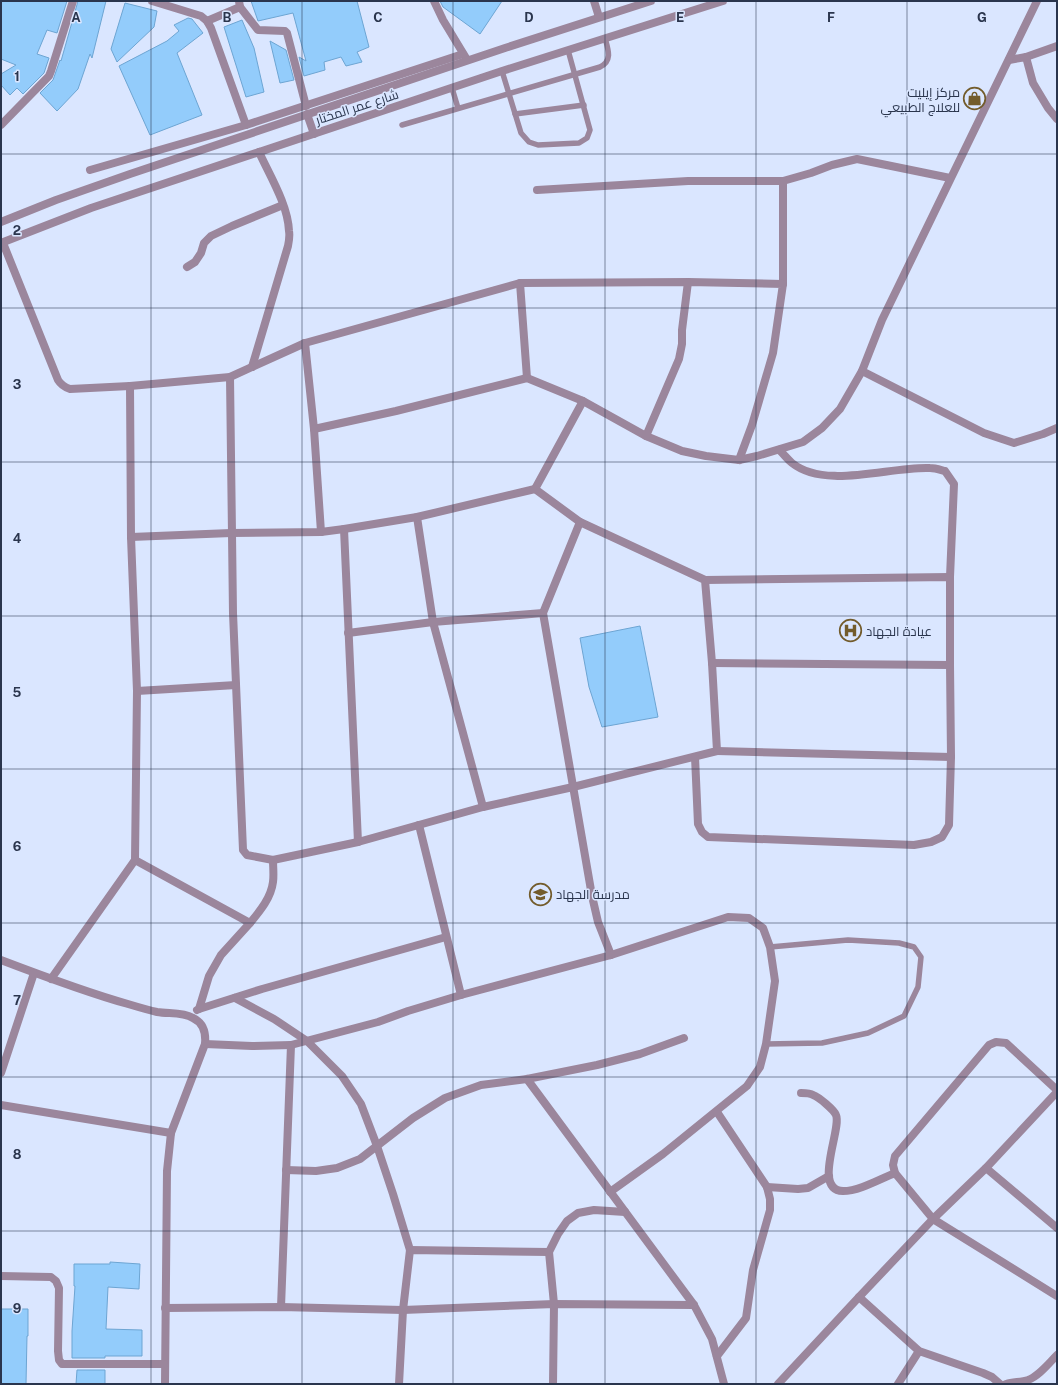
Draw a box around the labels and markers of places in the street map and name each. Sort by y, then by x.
place label: مركز إيليت للعلاج الطبيعي [881,85,960,118]
shop icon: مركز إيليت للعلاج الطبيعي [962,86,988,112]
hospital icon: عيادة الجهاد [837,618,863,644]
place label: عيادة الجهاد [866,624,932,639]
school or university icon: مدرسة الجهاد [528,881,554,907]
place label: مدرسة الجهاد [556,887,630,902]

